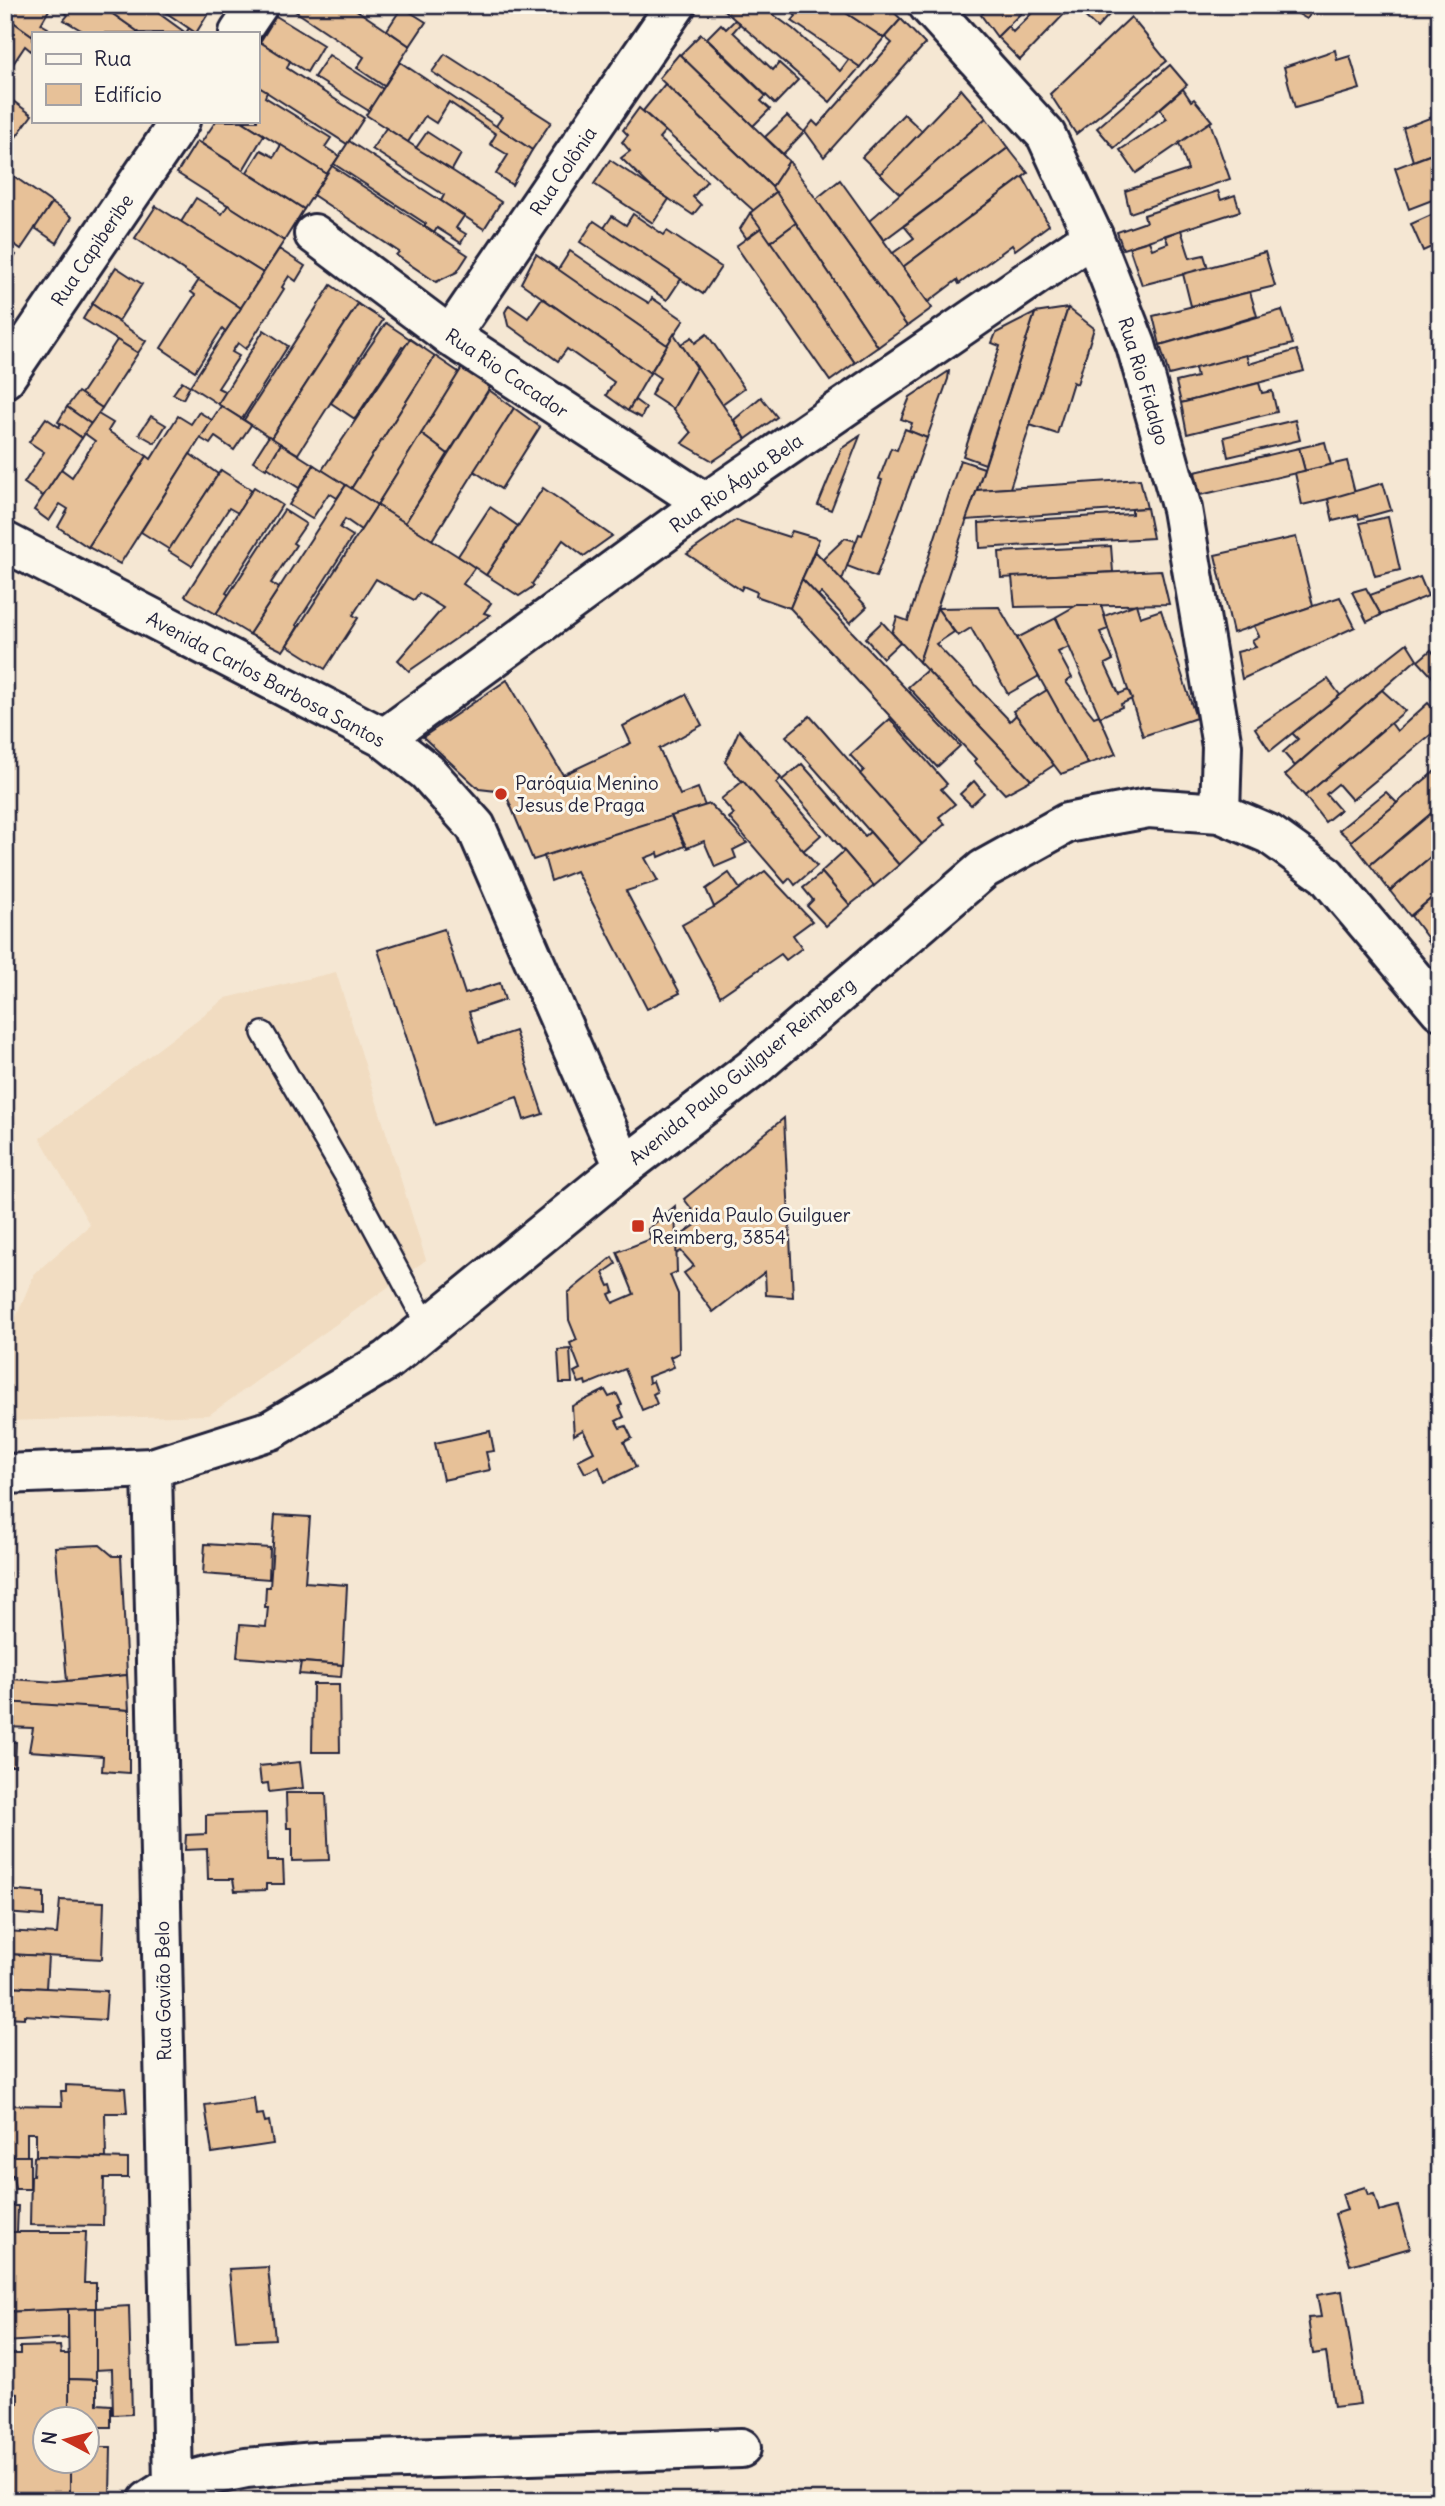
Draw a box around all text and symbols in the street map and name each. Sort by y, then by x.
legend [32,32,259,122]
text: Rua [94,45,131,72]
text: Edifício [94,81,162,108]
street label: Rua Colônia [524,122,602,220]
street label: Rua Capiberibe [46,189,138,311]
street label: Rua Rio Fidalgo [1113,314,1175,448]
street label: Rua Rio Cacador [441,323,573,423]
street label: Rua Rio Água Bela [665,428,807,538]
street label: Avenida Carlos Barbosa Santos [143,606,389,752]
place label: Paróquia Menino Jesus de Praga [515,771,659,817]
marker: Paróquia Menino Jesus de Praga [493,786,509,802]
street label: Avenida Paulo Guilguer Reimberg [624,972,860,1170]
place label: Avenida Paulo Guilguer Reimberg, 3854 [652,1203,851,1249]
marker: Avenida Paulo Guilguer Reimberg, 3854 [630,1218,646,1234]
street label: Rua Gavião Belo [150,1921,176,2061]
north arrow [32,2404,102,2474]
text: N [36,2430,62,2446]

